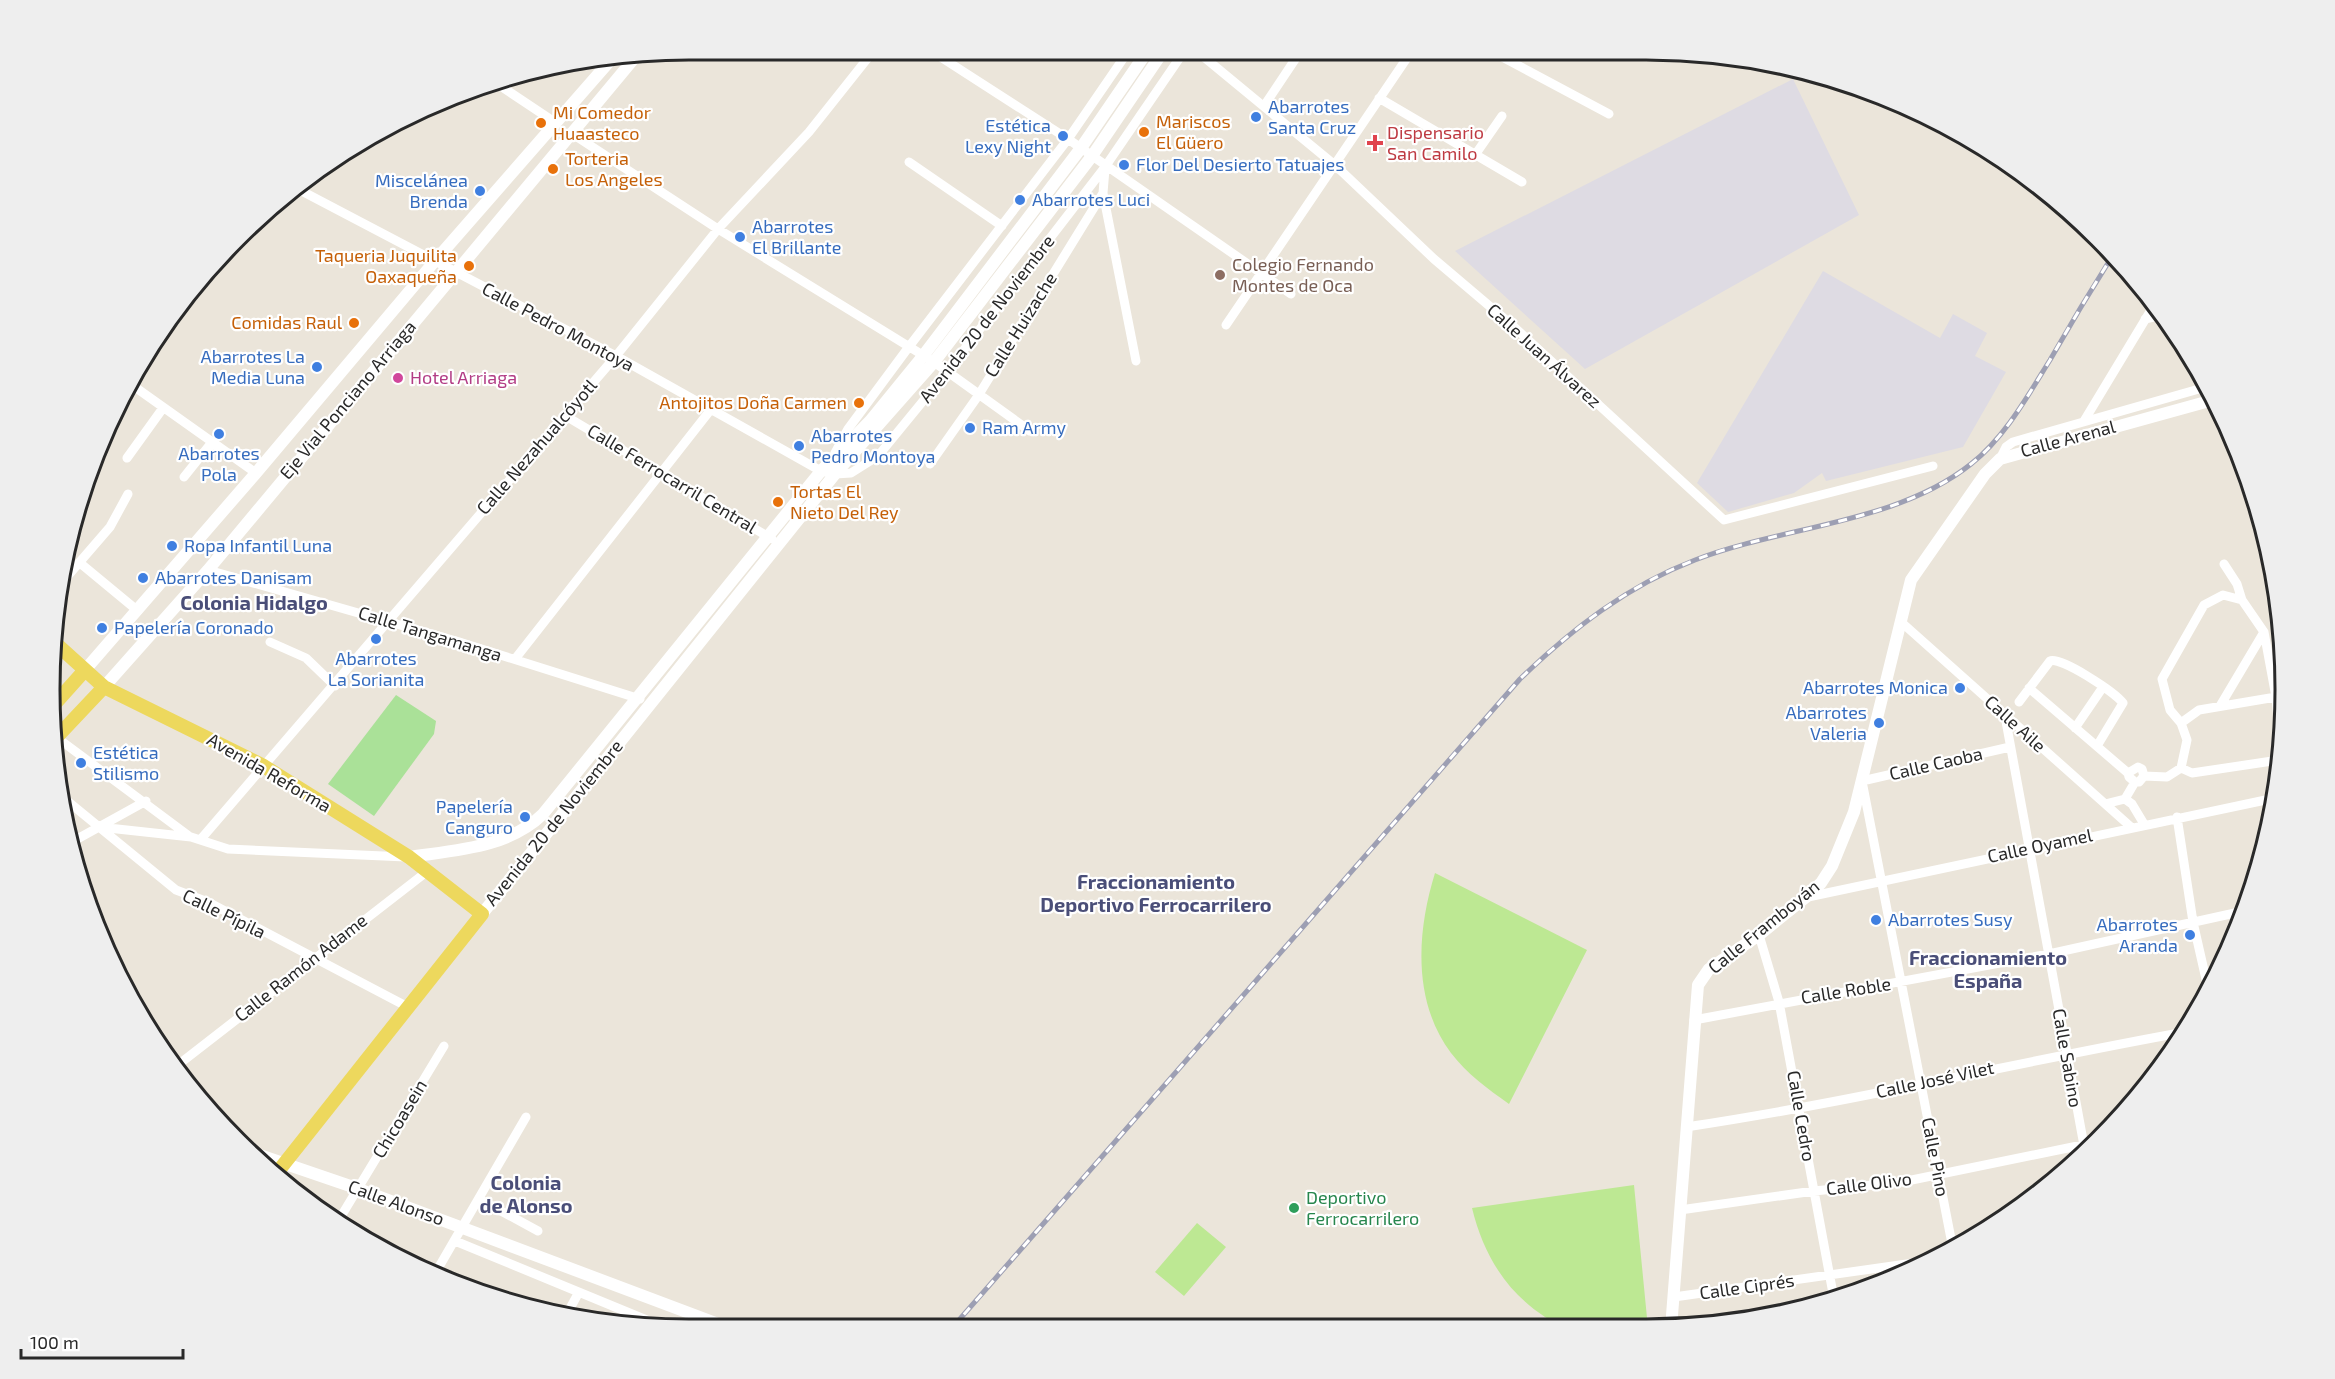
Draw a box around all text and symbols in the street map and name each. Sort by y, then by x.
place label: Abarrotes Santa Cruz [1268,95,1356,138]
place label: Mi Comedor Huaasteco [553,101,651,144]
place label: Mariscos El Güero [1156,110,1231,153]
marker: Abarrotes Santa Cruz [1249,110,1263,124]
place label: Estética Lexy Night [965,114,1051,157]
marker: Mi Comedor Huaasteco [534,116,548,130]
place label: Dispensario San Camilo [1387,121,1484,164]
marker: Mariscos El Güero [1137,125,1151,139]
marker: Estética Lexy Night [1056,129,1070,143]
marker: Dispensario San Camilo [1368,136,1382,150]
place label: Torteria Los Angeles [565,147,663,190]
place label: Flor Del Desierto Tatuajes [1136,153,1344,175]
marker: Flor Del Desierto Tatuajes [1117,158,1131,172]
marker: Torteria Los Angeles [546,162,560,176]
place label: Miscelánea Brenda [375,169,468,212]
marker: Miscelánea Brenda [473,184,487,198]
place label: Abarrotes Luci [1032,188,1150,210]
marker: Abarrotes Luci [1013,193,1027,207]
place label: Abarrotes El Brillante [752,215,841,258]
marker: Abarrotes El Brillante [733,230,747,244]
street label: Avenida 20 de Noviembre [914,230,1059,407]
place label: Taqueria Juquilita Oaxaqueña [315,244,457,287]
place label: Colegio Fernando Montes de Oca [1232,253,1374,296]
marker: Taqueria Juquilita Oaxaqueña [462,259,476,273]
street label: Calle Huizache [979,268,1061,381]
marker: Colegio Fernando Montes de Oca [1213,268,1227,282]
street label: Calle Pedro Montoya [479,277,638,375]
street label: Calle Juan Álvarez [1483,298,1606,412]
place label: Comidas Raul [231,311,343,333]
street label: Eje Vial Ponciano Arriaga [274,316,420,483]
marker: Comidas Raul [347,316,361,330]
place label: Abarrotes La Media Luna [200,345,305,388]
marker: Abarrotes La Media Luna [310,360,324,374]
place label: Hotel Arriaga [410,366,517,388]
marker: Hotel Arriaga [391,371,405,385]
street label: Calle Nezahualcóyotl [471,374,602,519]
place label: Antojitos Doña Carmen [659,391,847,413]
marker: Antojitos Doña Carmen [852,396,866,410]
street label: Calle Arenal [2018,415,2118,461]
place label: Ram Army [982,416,1067,438]
street label: Calle Ferrocarril Central [584,419,762,538]
marker: Ram Army [963,421,977,435]
place label: Abarrotes Pedro Montoya [811,424,935,467]
marker: Abarrotes Pola [212,427,226,441]
marker: Abarrotes Pedro Montoya [792,439,806,453]
place label: Abarrotes Pola [178,442,260,485]
place label: Tortas El Nieto Del Rey [790,480,899,523]
marker: Tortas El Nieto Del Rey [771,495,785,509]
place label: Ropa Infantil Luna [184,534,332,556]
marker: Ropa Infantil Luna [165,539,179,553]
place label: Abarrotes Danisam [155,566,312,588]
marker: Abarrotes Danisam [136,571,150,585]
district label: Colonia Hidalgo [180,590,328,614]
street label: Calle Tangamanga [356,601,505,665]
place label: Papelería Coronado [114,616,274,638]
marker: Papelería Coronado [95,621,109,635]
marker: Abarrotes La Sorianita [369,632,383,646]
place label: Abarrotes La Sorianita [328,647,424,690]
place label: Abarrotes Monica [1803,676,1948,698]
marker: Abarrotes Monica [1953,681,1967,695]
street label: Calle Aile [1981,690,2051,756]
place label: Abarrotes Valeria [1786,701,1867,744]
marker: Abarrotes Valeria [1872,716,1886,730]
street label: Avenida Reforma [204,728,335,817]
street label: Avenida 20 de Noviembre [479,735,627,910]
place label: Estética Stilismo [93,741,159,784]
street label: Calle Caoba [1887,742,1985,784]
marker: Estética Stilismo [74,756,88,770]
place label: Papelería Canguro [436,795,513,838]
marker: Papelería Canguro [518,810,532,824]
street label: Calle Oyamel [1985,823,2095,867]
district label: Fraccionamiento Deportivo Ferrocarrilero [1040,869,1272,916]
street label: Calle Framboyán [1703,875,1824,978]
street label: Calle Pípila [179,884,270,943]
place label: Abarrotes Susy [1888,908,2013,930]
street label: Calle Ramón Adame [230,909,371,1026]
marker: Abarrotes Susy [1869,913,1883,927]
place label: Abarrotes Aranda [2097,913,2178,956]
marker: Abarrotes Aranda [2183,928,2197,942]
district label: Fraccionamiento España [1909,945,2067,992]
street label: Calle Roble [1799,972,1893,1008]
street label: Calle Sabino [2048,1007,2087,1109]
street label: Calle José Vilet [1874,1056,1996,1102]
street label: Calle Cedro [1783,1069,1821,1163]
street label: Chicoasein [367,1075,431,1162]
street label: Calle Pino [1918,1115,1954,1198]
street label: Calle Olivo [1825,1167,1913,1199]
district label: Colonia de Alonso [480,1170,572,1217]
street label: Calle Alonso [345,1175,447,1230]
place label: Deportivo Ferrocarrilero [1306,1186,1419,1229]
marker: Deportivo Ferrocarrilero [1287,1201,1301,1215]
street label: Calle Ciprés [1698,1268,1796,1304]
scale bar [21,1322,183,1360]
text: 100 m [30,1331,79,1353]

